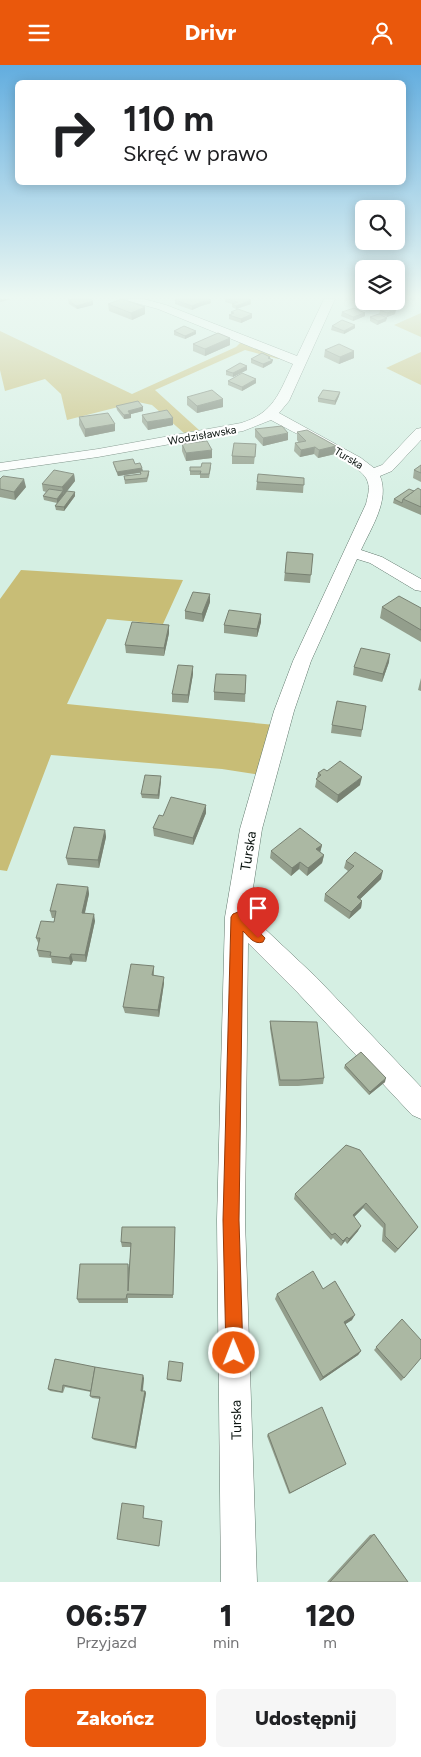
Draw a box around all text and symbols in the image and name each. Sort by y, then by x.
icon: menu [25,19,53,47]
text: Drivr [185,19,236,46]
icon: person [368,19,396,47]
text: 110 m [123,98,214,140]
icon: right [40,100,105,165]
text: Skręć w prawo [123,140,268,167]
map controls [355,200,405,310]
button: search [355,200,405,250]
button: layers [355,260,405,310]
street label: Wodzisławska [167,423,237,448]
street label: Turska [332,445,366,472]
street label: Turska [237,830,260,872]
pin [237,887,279,938]
icon: arrive [244,894,272,922]
position arrow [207,1326,259,1378]
street label: Turska [228,1400,245,1440]
text: 06:57 [66,1597,147,1634]
text: 1 [220,1597,233,1634]
text: 120 [305,1597,355,1634]
text: Przyjazd [76,1633,137,1652]
text: min [213,1633,239,1652]
text: m [323,1633,337,1652]
button: Zakończ [25,1689,206,1747]
button: Udostępnij [216,1689,396,1747]

